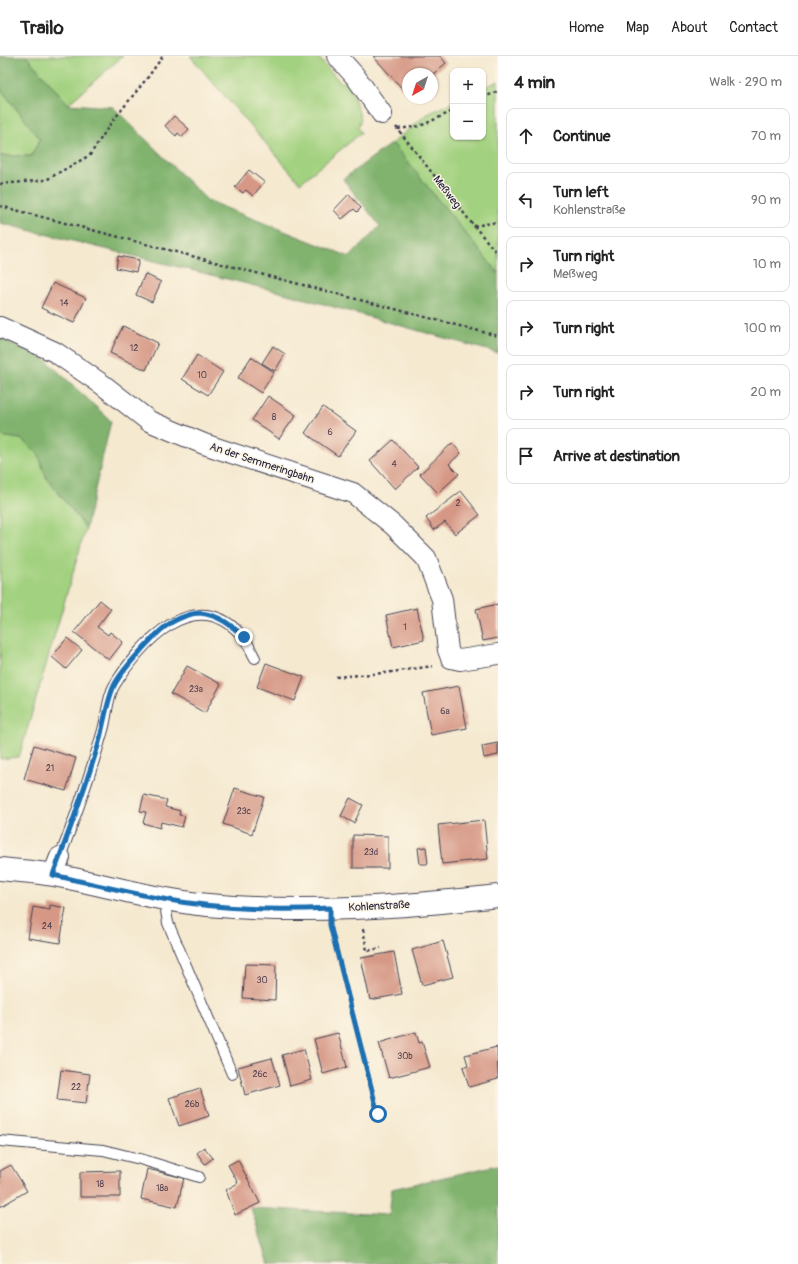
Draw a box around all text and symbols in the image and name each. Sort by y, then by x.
text: Trailo [20,16,64,40]
text: Home [569,19,604,36]
text: Map [626,19,649,36]
text: About [671,19,707,36]
text: Contact [729,19,778,36]
north arrow [402,68,438,104]
map controls [450,68,486,140]
button: + [450,68,486,104]
text: 4 min [514,72,555,93]
text: Walk · 290 m [709,74,782,90]
button: − [450,104,486,140]
icon: ahead [515,125,537,147]
text: Continue [553,127,611,146]
text: 70 m [751,128,781,144]
street label: Meßweg [430,173,464,211]
text: Turn left [553,183,609,202]
icon: left [515,189,537,211]
text: 90 m [751,192,781,208]
text: Kohlenstraße [553,202,626,218]
text: Turn right [553,247,614,266]
icon: right [515,253,537,275]
text: 10 m [753,256,781,272]
text: Meßweg [553,266,598,282]
house number: 14 [60,298,69,309]
icon: right [515,317,537,339]
text: Turn right [553,319,614,338]
text: 100 m [744,320,781,336]
house number: 12 [130,343,138,354]
house number: 10 [197,370,207,381]
icon: right [515,381,537,403]
text: Turn right [553,383,614,402]
text: 20 m [750,384,781,400]
house number: 8 [272,412,277,423]
house number: 6 [327,427,333,438]
street label: An der Semmeringbahn [208,440,316,486]
icon: arrive [515,445,537,467]
text: Arrive at destination [553,447,680,466]
house number: 4 [391,459,397,470]
house number: 2 [455,498,461,509]
house number: 1 [403,622,407,633]
route end [235,628,253,646]
house number: 23a [189,684,203,695]
house number: 6a [440,706,450,717]
house number: 21 [46,763,54,774]
house number: 23c [237,806,252,817]
house number: 23d [364,847,378,858]
street label: Kohlenstraße [348,898,411,914]
house number: 24 [42,921,53,932]
house number: 30 [256,975,268,986]
house number: 30b [397,1051,413,1062]
house number: 26c [253,1069,268,1080]
house number: 22 [71,1082,81,1093]
house number: 26b [185,1099,200,1110]
route start [369,1105,387,1123]
house number: 18 [96,1179,104,1190]
house number: 18a [156,1183,168,1194]

